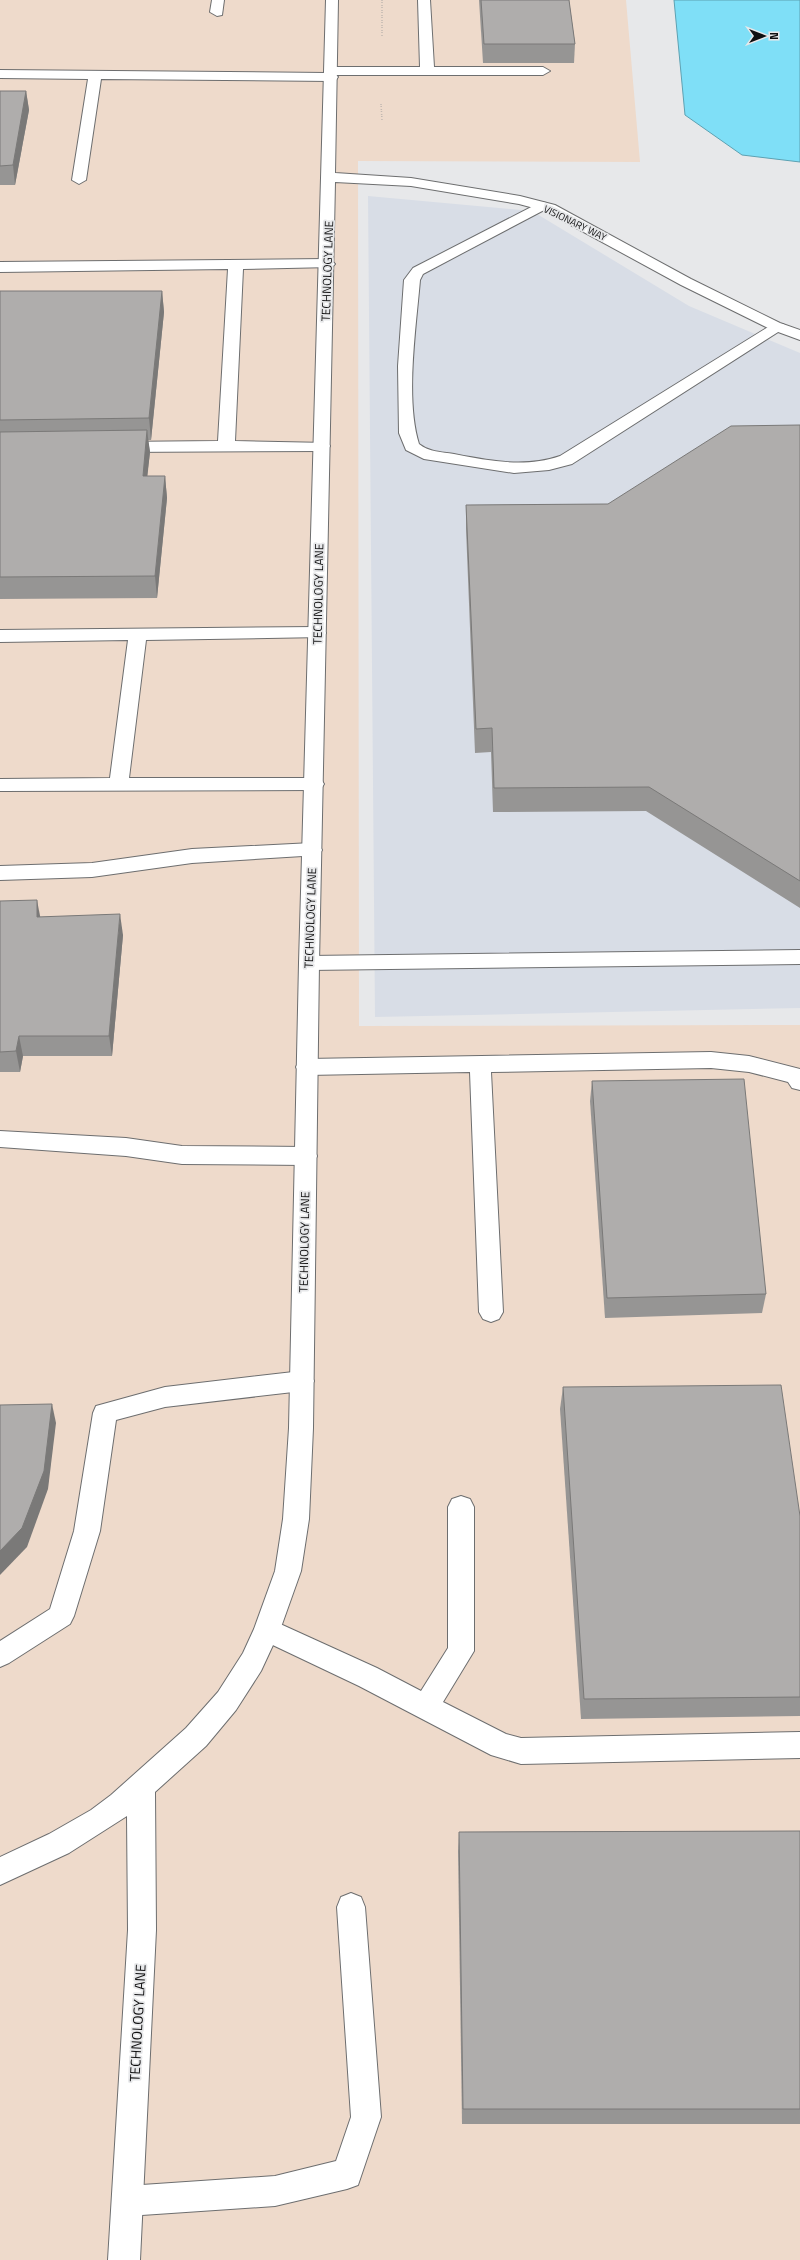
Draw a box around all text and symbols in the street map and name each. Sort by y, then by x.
north arrow [744,16,784,56]
text: N [766,32,782,40]
street label: VISIONARY WAY [541,201,610,245]
street label: TECHNOLOGY LANE [316,220,338,322]
street label: TECHNOLOGY LANE [308,543,328,645]
street label: TECHNOLOGY LANE [299,867,321,969]
street label: TECHNOLOGY LANE [294,1191,314,1293]
street label: TECHNOLOGY LANE [123,1963,151,2082]

